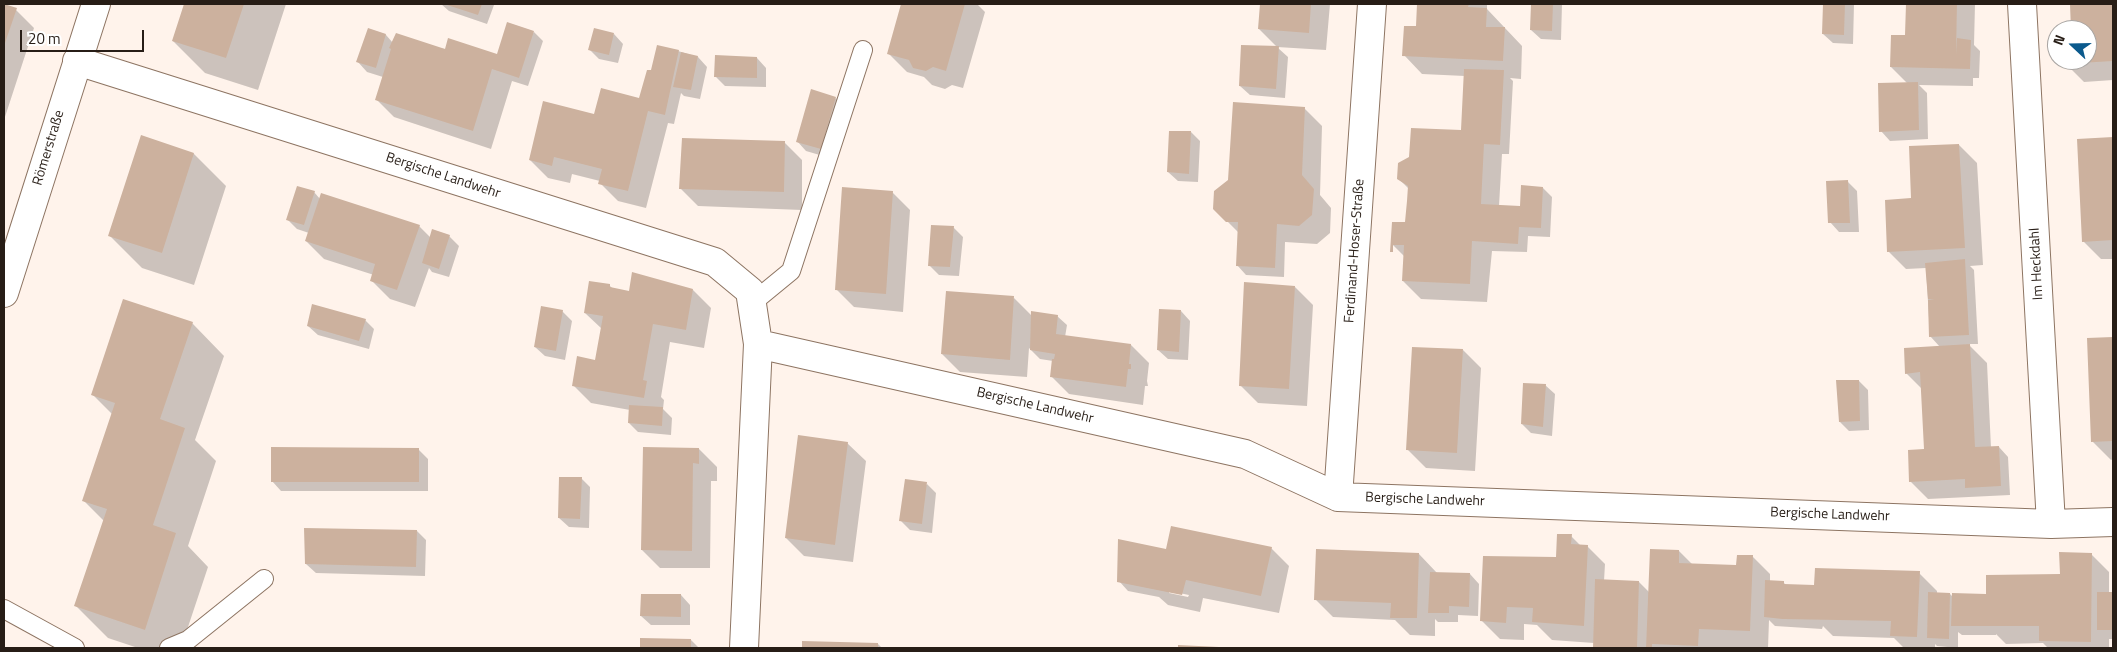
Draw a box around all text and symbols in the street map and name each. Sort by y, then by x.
scale bar [22,20,146,52]
north arrow [2047,20,2097,70]
text: 20 m [28,27,61,50]
text: N [2047,32,2070,48]
street label: Römerstraße [30,108,68,188]
street label: Bergische Landwehr [384,150,502,202]
street label: Ferdinand-Hoser-Straße [1342,178,1368,324]
street label: Im Heckdahl [2027,227,2047,301]
street label: Bergische Landwehr [975,384,1095,428]
street label: Bergische Landwehr [1365,490,1485,510]
street label: Bergische Landwehr [1770,505,1890,525]

